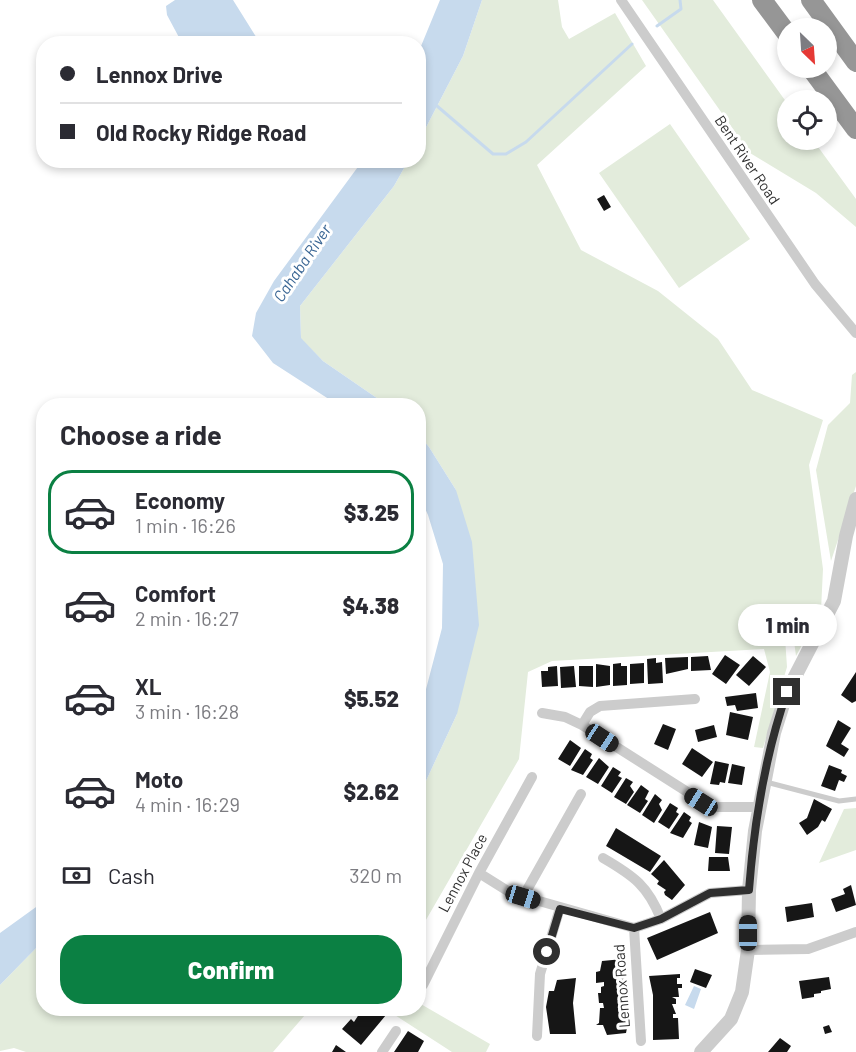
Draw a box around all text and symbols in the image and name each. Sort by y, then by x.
north arrow [777,18,837,78]
map controls [777,18,837,150]
text: Lennox Drive [96,61,223,87]
button: locate [777,90,837,150]
street label: Bent River Road [711,112,784,207]
text: Old Rocky Ridge Road [96,119,306,145]
water label: Cahaba River [269,219,335,305]
text: Choose a ride [60,418,222,450]
icon: car [63,485,117,539]
text: Economy [135,487,225,513]
text: $3.25 [344,499,399,525]
text: 1 min · 16:26 [135,513,236,537]
icon: car [63,578,117,632]
text: Comfort [135,580,216,606]
text: $4.38 [343,592,399,618]
callout: 1 min [738,605,836,647]
text: 2 min · 16:27 [135,606,239,630]
text: 1 min [766,613,809,637]
icon: car [63,671,117,725]
text: XL [135,673,161,699]
route end [773,678,800,705]
text: $5.52 [344,685,399,711]
text: 3 min · 16:28 [135,699,239,723]
car [582,721,622,755]
icon: car [63,764,117,818]
text: Moto [135,766,183,792]
text: $2.62 [343,778,399,804]
car [681,785,721,819]
text: 4 min · 16:29 [135,792,240,816]
street label: Lennox Place [434,830,490,915]
icon: cash [60,859,93,892]
text: Cash [108,862,155,888]
text: 320 m [349,863,402,887]
car [503,883,543,911]
car [739,915,757,951]
button: Confirm [60,935,402,1004]
route start [533,938,560,965]
street label: Lennox Road [609,944,633,1029]

